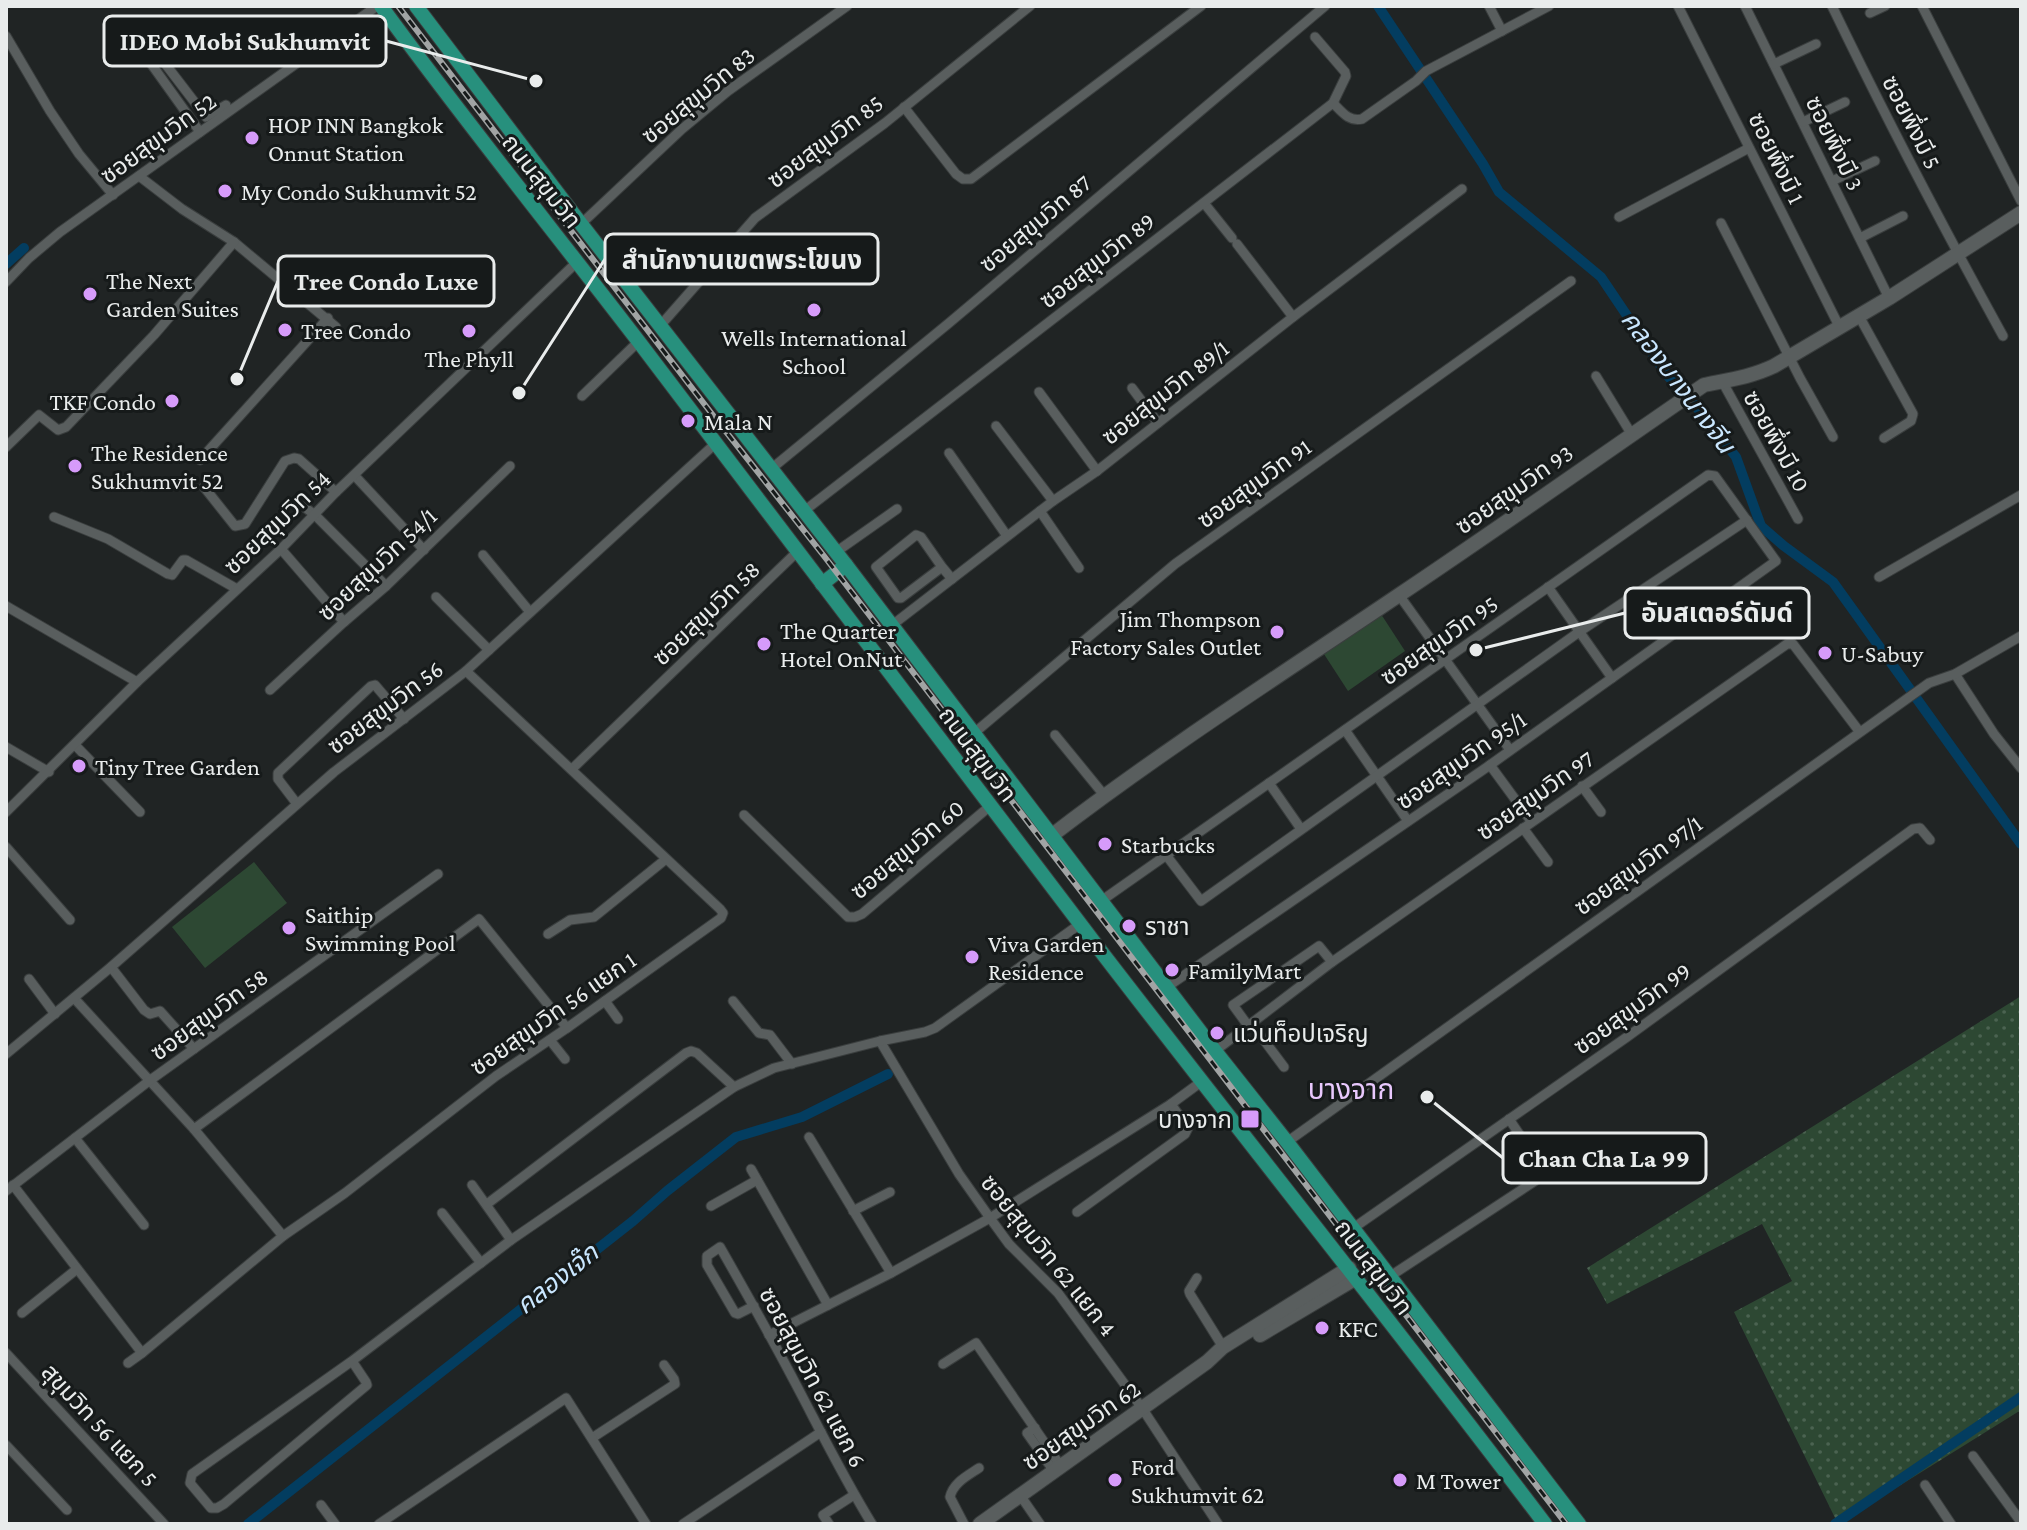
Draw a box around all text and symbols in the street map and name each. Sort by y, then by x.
callout: IDEO Mobi Sukhumvit [104,16,386,66]
text: IDEO Mobi Sukhumvit [120,27,371,56]
street label: ซอยสุขุมวิท 83 [636,41,761,150]
street label: ซอยพึ่งมี 5 [1877,69,1950,173]
street label: ซอยสุขุมวิท 52 [95,87,222,191]
street label: ซอยสุขุมวิท 85 [762,89,889,195]
street label: ซอยพึ่งมี 3 [1801,90,1872,195]
street label: ซอยพึ่งมี 1 [1743,107,1813,208]
place label: HOP INN Bangkok Onnut Station [268,111,444,166]
marker: HOP INN Bangkok Onnut Station [243,129,261,147]
street label: ถนนสุขุมวิท [495,129,587,235]
street label: ซอยสุขุมวิท 87 [974,169,1097,279]
place label: My Condo Sukhumvit 52 [241,178,477,205]
marker: My Condo Sukhumvit 52 [216,182,234,200]
street label: ซอยสุขุมวิท 89 [1034,207,1161,315]
callout: สำนักงานเขตพระโขนง [605,234,878,284]
text: สำนักงานเขตพระโขนง [622,246,862,275]
callout: Tree Condo Luxe [278,256,494,306]
place label: The Next Garden Suites [106,267,239,322]
text: Tree Condo Luxe [294,267,478,296]
marker: The Next Garden Suites [81,285,99,303]
marker: Wells International School [805,301,823,319]
water label: คลองบางนางจีน [1615,305,1742,460]
place label: Tree Condo [301,317,411,344]
marker: Tree Condo [276,321,294,339]
marker: The Phyll [460,322,478,340]
place label: Wells International School [721,324,907,379]
street label: ซอยสุขุมวิท 89/1 [1096,334,1235,451]
place label: The Phyll [424,345,514,372]
street label: ซอยพึ่งมี 10 [1738,384,1819,496]
place label: TKF Condo [49,388,156,415]
marker: TKF Condo [163,392,181,410]
place label: Mala N [704,408,773,435]
marker: Mala N [679,412,697,430]
street label: ซอยสุขุมวิท 91 [1192,433,1317,535]
place label: The Residence Sukhumvit 52 [91,439,228,494]
street label: ซอยสุขุมวิท 93 [1450,439,1579,541]
marker: The Residence Sukhumvit 52 [66,457,84,475]
street label: ซอยสุขุมวิท 54 [218,465,337,581]
street label: ซอยสุขุมวิท 54/1 [312,502,443,627]
street label: ซอยสุขุมวิท 58 [647,555,766,672]
callout: อัมสเตอร์ดัมด์ [1625,588,1809,638]
street label: ซอยสุขุมวิท 95 [1375,590,1504,692]
text: อัมสเตอร์ดัมด์ [1641,599,1793,628]
place label: Jim Thompson Factory Sales Outlet [1070,605,1262,660]
place label: The Quarter Hotel OnNut [780,617,903,672]
marker: Jim Thompson Factory Sales Outlet [1268,623,1286,641]
marker: The Quarter Hotel OnNut [755,635,773,653]
place label: U-Sabuy [1841,640,1924,667]
marker: U-Sabuy [1816,644,1834,662]
street label: ซอยสุขุมวิท 56 [322,655,449,761]
street label: ถนนสุขุมวิท [932,701,1022,808]
street label: ซอยสุขุมวิท 95/1 [1391,705,1532,816]
street label: ซอยสุขุมวิท 97 [1471,745,1600,847]
place label: Tiny Tree Garden [95,753,260,780]
marker: Tiny Tree Garden [70,757,88,775]
street label: ซอยสุขุมวิท 60 [845,794,970,906]
street label: ซอยสุขุมวิท 97/1 [1569,810,1708,922]
place label: Starbucks [1121,831,1215,858]
marker: Starbucks [1096,835,1114,853]
place label: Saithip Swimming Pool [305,901,455,956]
place label: ราชา [1145,913,1189,940]
marker: ราชา [1120,917,1138,935]
marker: Saithip Swimming Pool [280,919,298,937]
place label: Viva Garden Residence [988,930,1105,985]
street label: ซอยสุขุมวิท 56 แยก 1 [465,946,642,1082]
marker: Viva Garden Residence [963,948,981,966]
street label: ซอยสุขุมวิท 99 [1568,956,1697,1061]
place label: FamilyMart [1188,957,1302,984]
marker: FamilyMart [1163,961,1181,979]
street label: ซอยสุขุมวิท 58 [145,962,274,1067]
place label: แว่นท็อปเจริญ [1233,1020,1369,1047]
marker: แว่นท็อปเจริญ [1208,1024,1226,1042]
district label: บางจาก [1308,1074,1394,1105]
place label: บางจาก [1158,1106,1232,1133]
marker: บางจาก [1239,1108,1261,1130]
callout: Chan Cha La 99 [1503,1133,1706,1183]
text: Chan Cha La 99 [1518,1144,1690,1173]
street label: ซอยสุขุมวิท 62 แยก 4 [974,1169,1122,1342]
street label: ถนนสุขุมวิท [1328,1214,1418,1321]
water label: คลองเจ๊ก [510,1237,605,1320]
street label: ซอยสุขุมวิท 62 แยก 6 [752,1282,872,1472]
place label: KFC [1338,1315,1378,1342]
marker: KFC [1313,1319,1331,1337]
street label: สุขุมวิท 56 แยก 5 [35,1358,164,1493]
street label: ซอยสุขุมวิท 62 [1017,1375,1146,1477]
place label: Ford Sukhumvit 62 [1131,1453,1264,1508]
place label: M Tower [1416,1467,1501,1494]
marker: Ford Sukhumvit 62 [1106,1471,1124,1489]
marker: M Tower [1391,1471,1409,1489]

